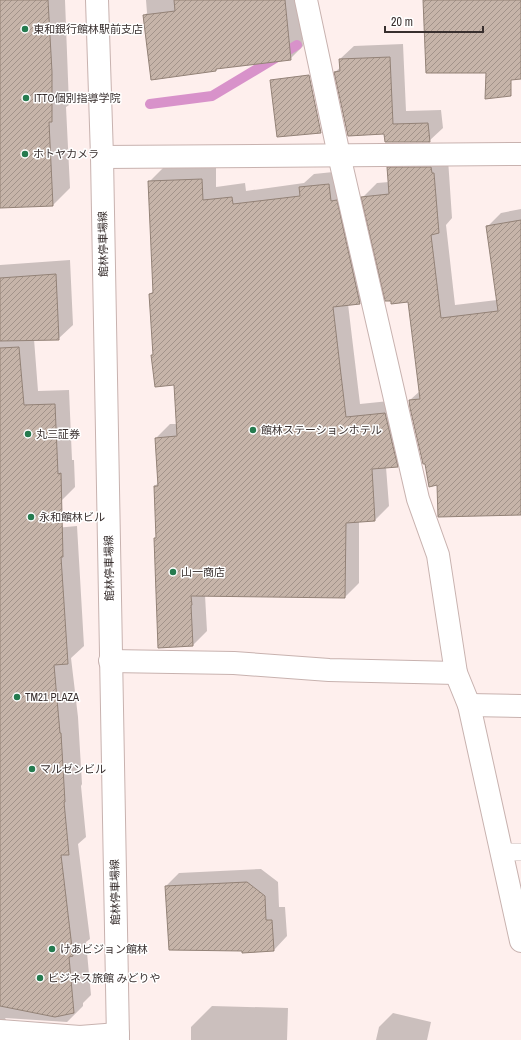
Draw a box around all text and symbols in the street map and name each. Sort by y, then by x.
scale bar [385,8,483,34]
text: 20 m [391,14,413,30]
place label: 東和銀行館林駅前支店 [33,22,143,36]
marker: 東和銀行館林駅前支店 [20,24,30,34]
place label: ITTO個別指導学院 [34,91,120,105]
marker: ITTO個別指導学院 [21,93,31,103]
place label: ホトヤカメラ [33,147,99,161]
marker: ホトヤカメラ [20,149,30,159]
street label: 館林停車場線 [95,211,111,277]
place label: 館林ステーションホテル [261,423,382,437]
marker: 館林ステーションホテル [248,425,258,435]
place label: 丸三証券 [36,427,80,441]
marker: 丸三証券 [23,429,33,439]
place label: 永和館林ビル [39,510,105,524]
marker: 永和館林ビル [26,512,36,522]
street label: 館林停車場線 [101,535,117,601]
place label: 山一商店 [181,565,225,579]
marker: 山一商店 [168,567,178,577]
place label: TM21 PLAZA [25,690,80,704]
marker: TM21 PLAZA [12,692,22,702]
place label: マルゼンビル [40,762,106,776]
marker: マルゼンビル [27,764,37,774]
street label: 館林停車場線 [107,859,123,925]
place label: けあビジョン館林 [60,942,148,956]
marker: けあビジョン館林 [47,944,57,954]
place label: ビジネス旅館 みどりや [48,971,161,985]
marker: ビジネス旅館 みどりや [35,973,45,983]

